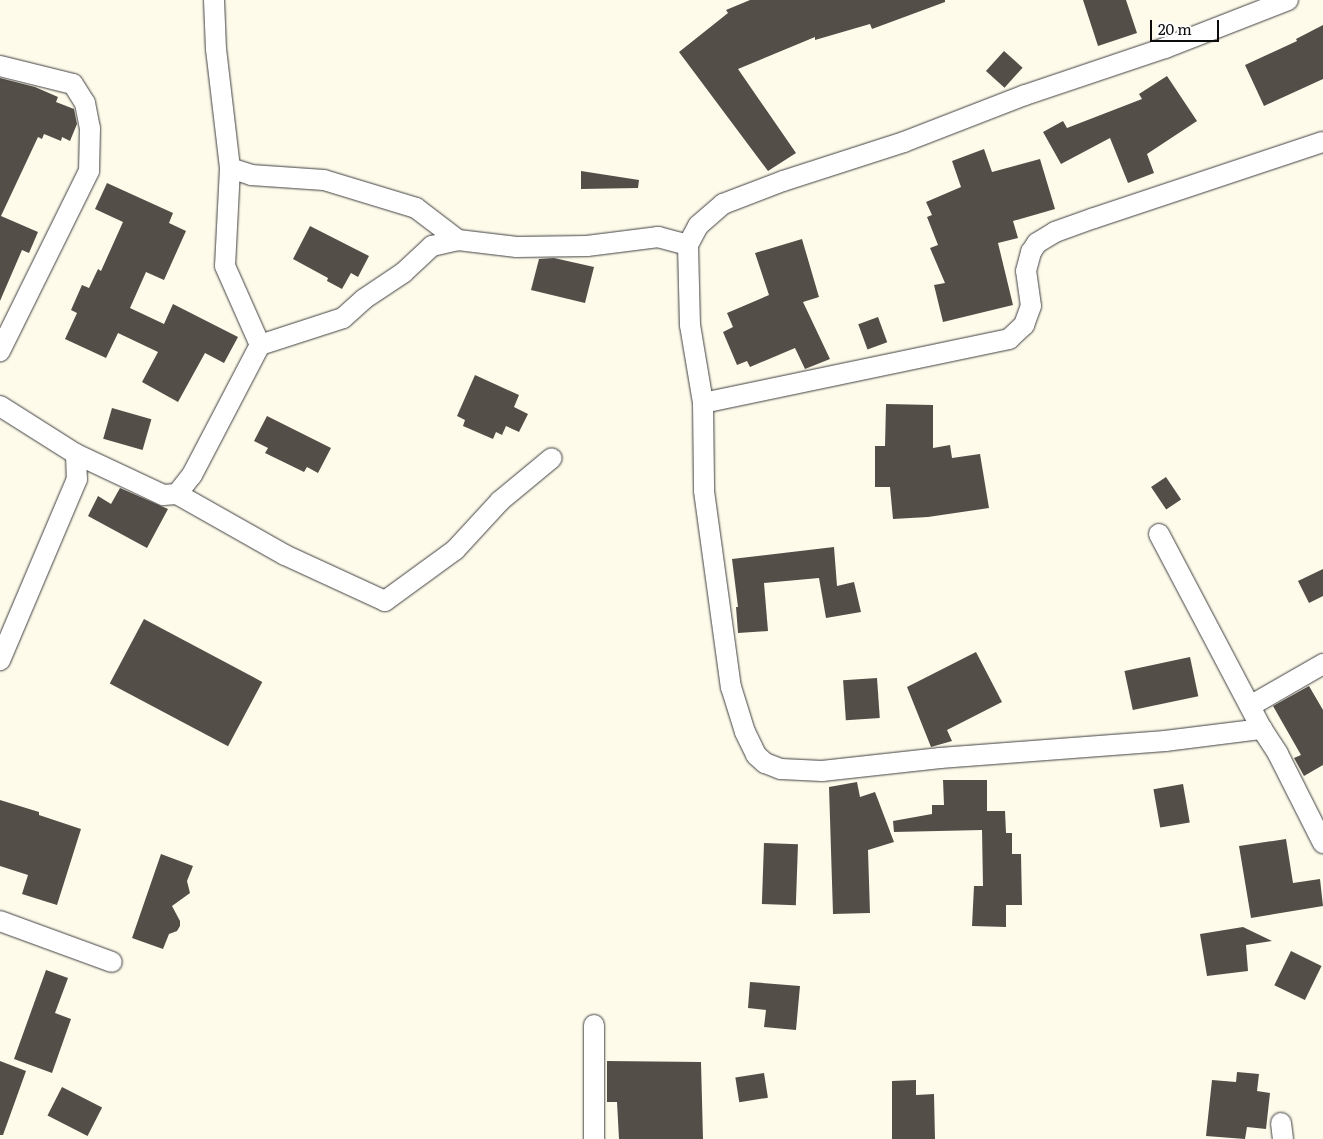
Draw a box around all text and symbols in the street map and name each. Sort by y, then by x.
scale bar [1153,10,1222,42]
text: 20 m [1158,17,1192,40]

